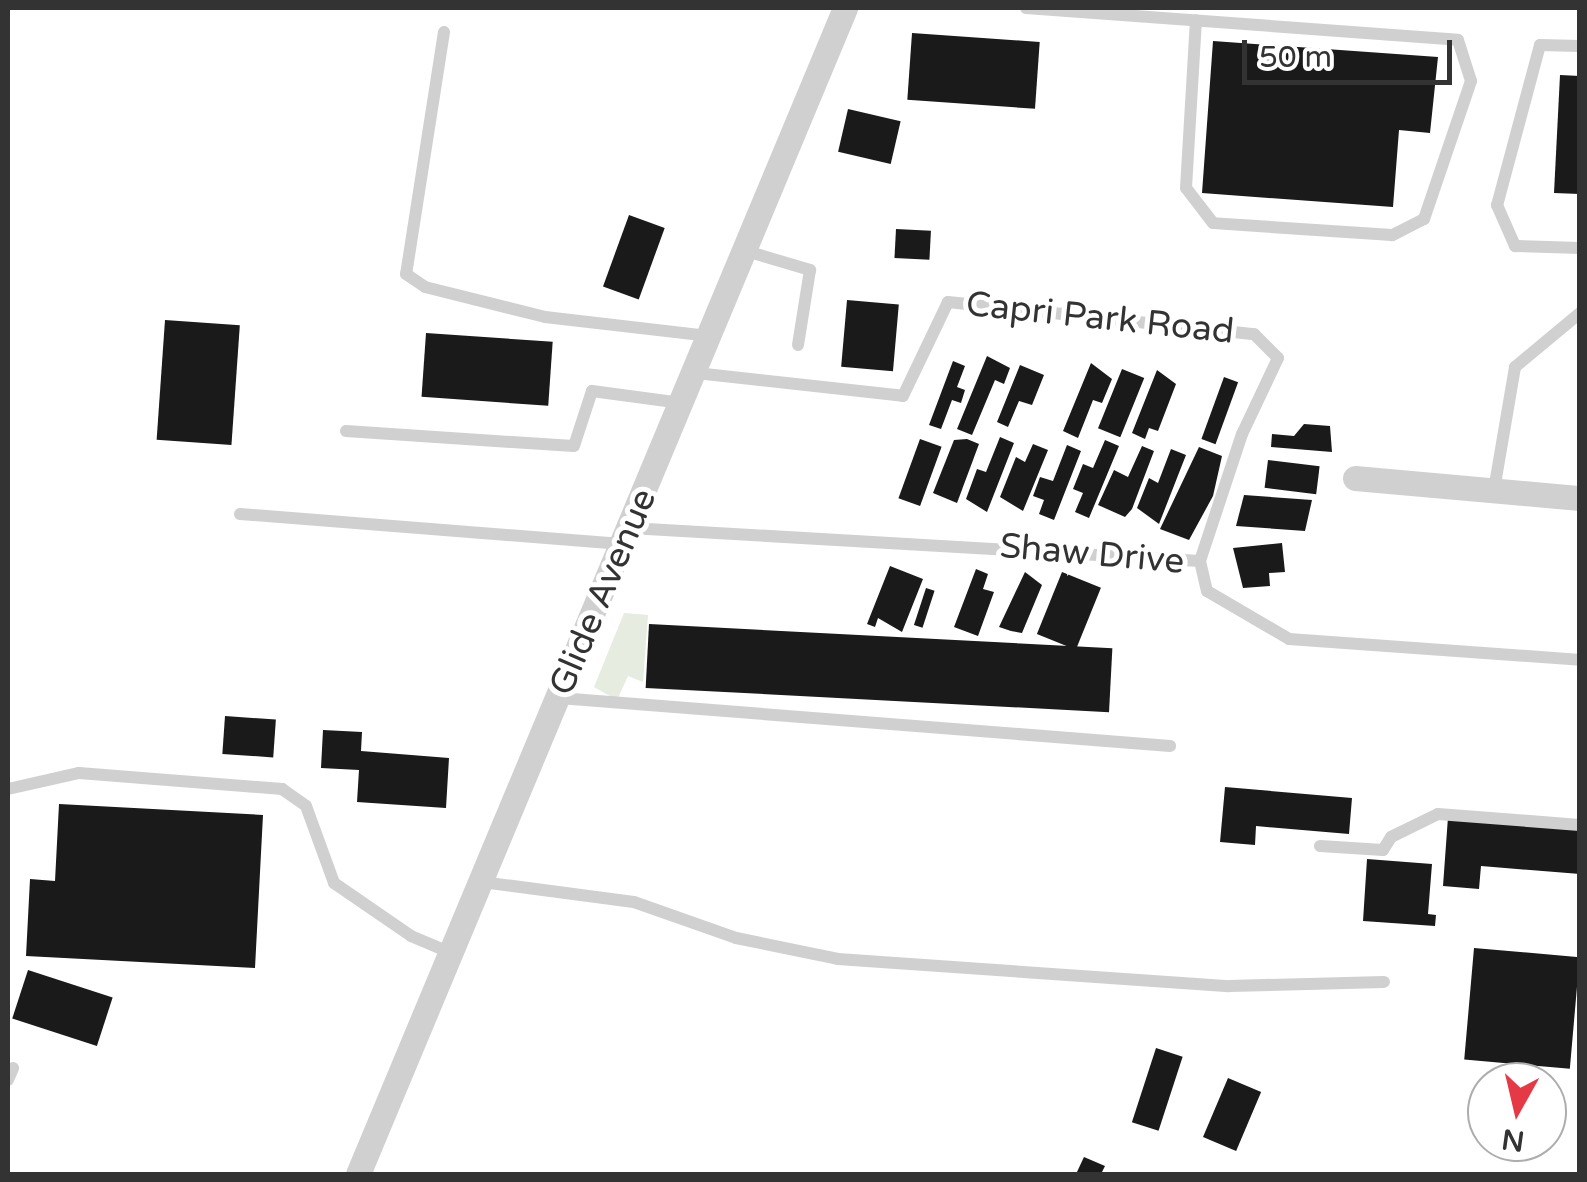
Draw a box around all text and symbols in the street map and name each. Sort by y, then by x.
scale bar [1247,20,1457,82]
text: 50 m [1259,39,1332,76]
street label: Capri Park Road [964,283,1236,353]
street label: Glide Avenue [541,482,665,702]
street label: Shaw Drive [998,525,1186,583]
north arrow [1467,1062,1567,1162]
text: N [1500,1121,1527,1158]

